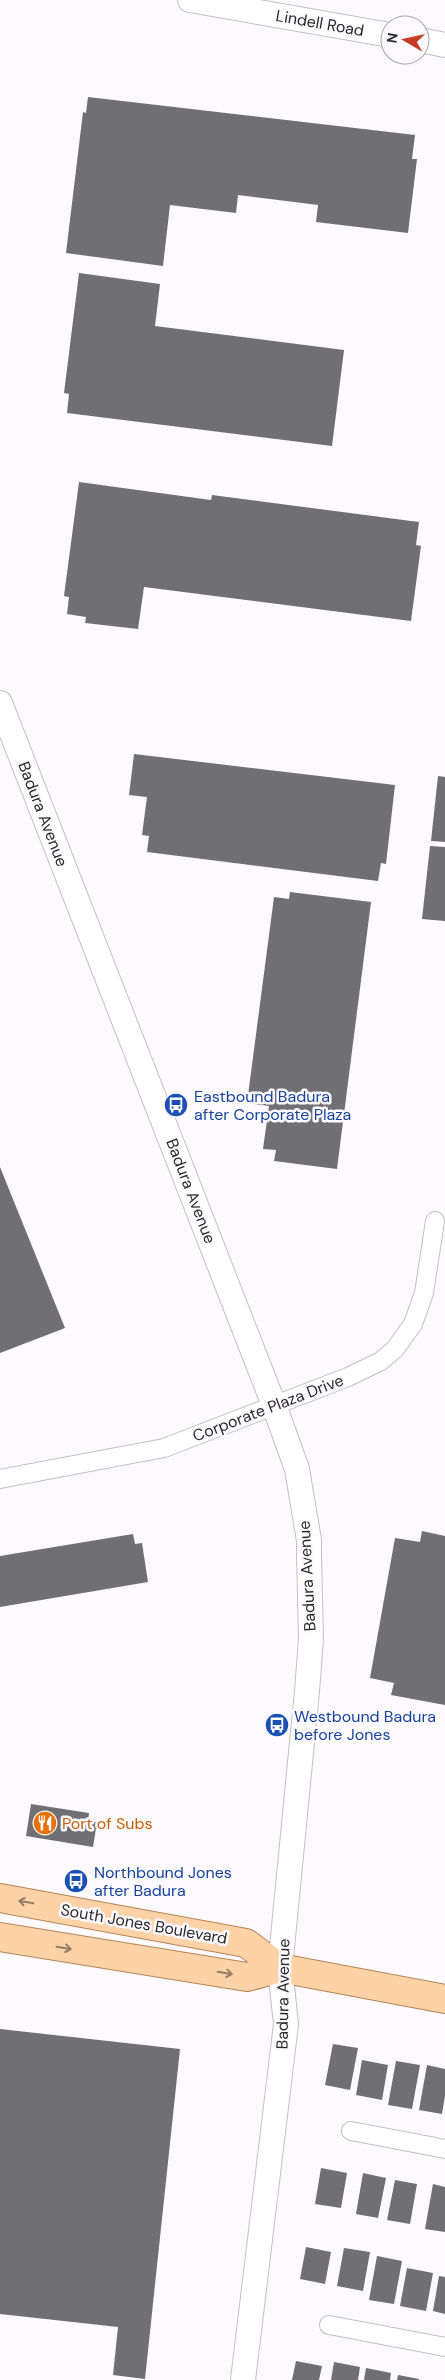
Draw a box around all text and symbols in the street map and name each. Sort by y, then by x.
street label: Lindell Road [274,5,366,41]
north arrow [380,15,430,65]
text: N [382,32,402,44]
street label: Badura Avenue [13,759,73,869]
place label: Eastbound Badura after Corporate Plaza [194,1086,351,1125]
bus stop icon: Eastbound Badura after Corporate Plaza [163,1092,189,1118]
street label: Badura Avenue [161,1136,221,1246]
street label: Corporate Plaza Drive [190,1370,346,1446]
street label: Badura Avenue [294,1520,320,1632]
place label: Westbound Badura before Jones [294,1706,436,1745]
bus stop icon: Westbound Badura before Jones [264,1712,290,1738]
restaurant icon: Port of Subs [32,1810,58,1836]
place label: Port of Subs [62,1813,152,1834]
place label: Northbound Jones after Badura [94,1862,232,1901]
bus stop icon: Northbound Jones after Badura [63,1868,89,1894]
one-way arrow [18,1897,34,1907]
street label: South Jones Boulevard [59,1899,229,1949]
street label: Badura Avenue [272,1938,294,2050]
one-way arrow [56,1944,72,1954]
one-way arrow [216,1968,232,1978]

